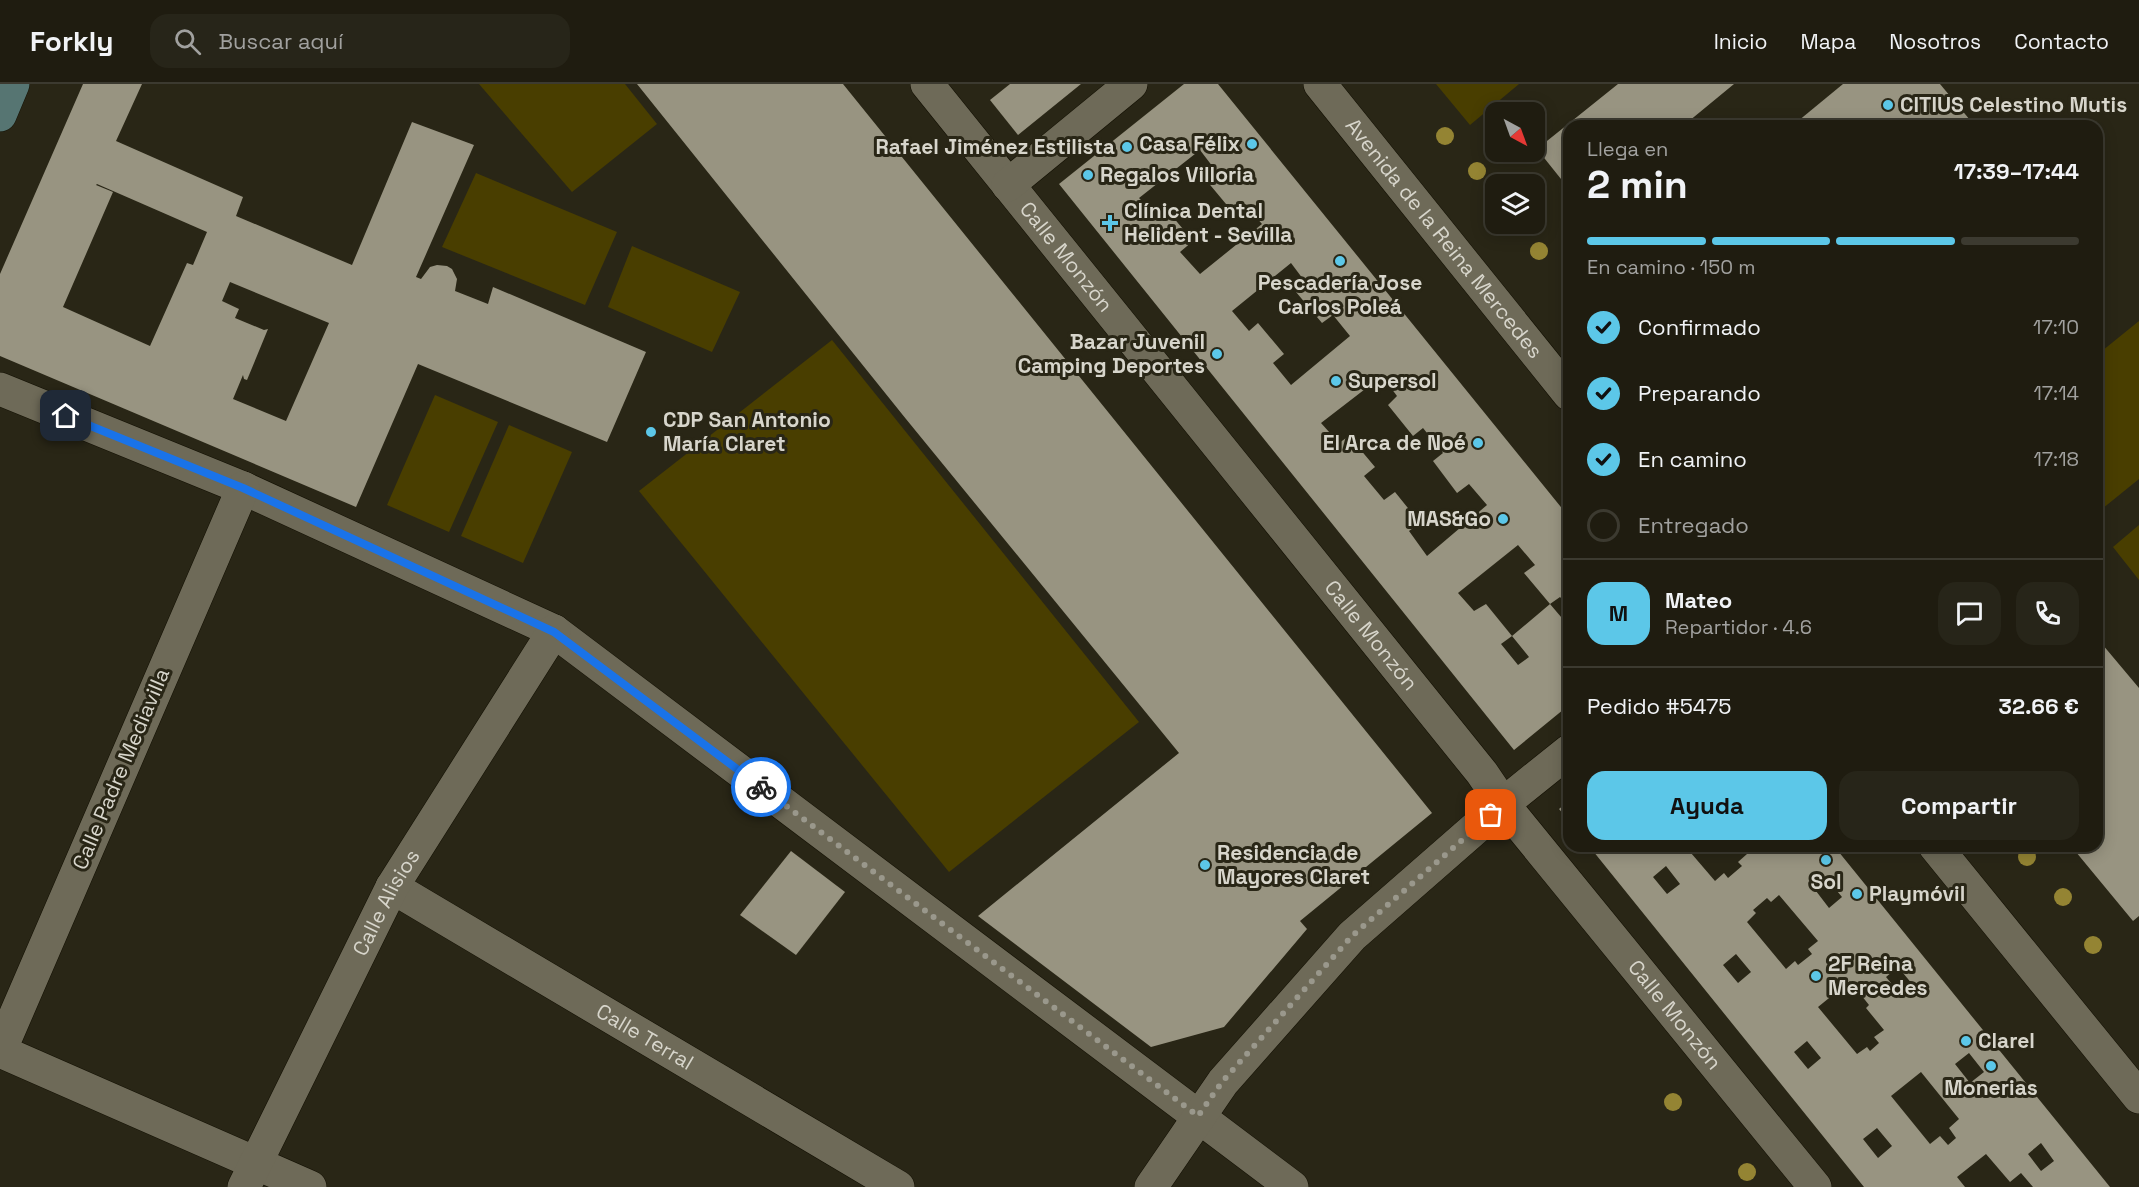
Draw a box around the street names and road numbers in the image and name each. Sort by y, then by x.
street label: Avenida de la Reina Mercedes [1340,112,1549,364]
street label: Calle Monzón [1014,196,1119,317]
street label: Calle Monzón [1319,574,1424,696]
street label: Calle Padre Mediavilla [66,664,175,874]
street label: Calle Alisios [346,844,426,960]
street label: Calle Monzón [1622,954,1728,1075]
street label: Calle Terral [592,997,699,1076]

